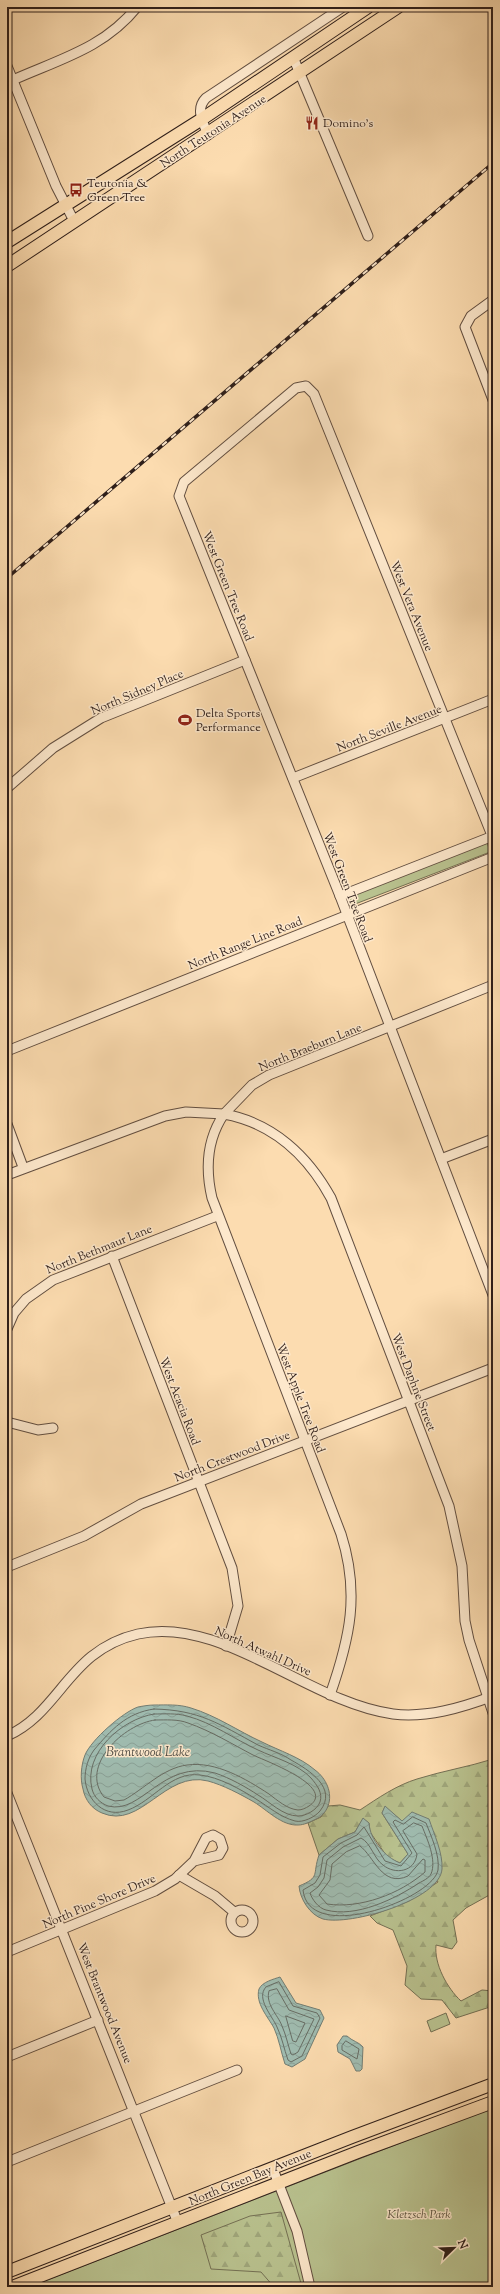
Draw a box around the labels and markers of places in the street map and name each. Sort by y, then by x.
restaurant icon: Domino's [304,115,320,131]
place label: Domino's [323,115,373,133]
place label: Teutonia & Green Tree [87,175,148,207]
bus stop icon: Teutonia & Green Tree [68,182,84,198]
place label: Delta Sports Performance [196,705,261,737]
sports icon: Delta Sports Performance [177,712,193,728]

